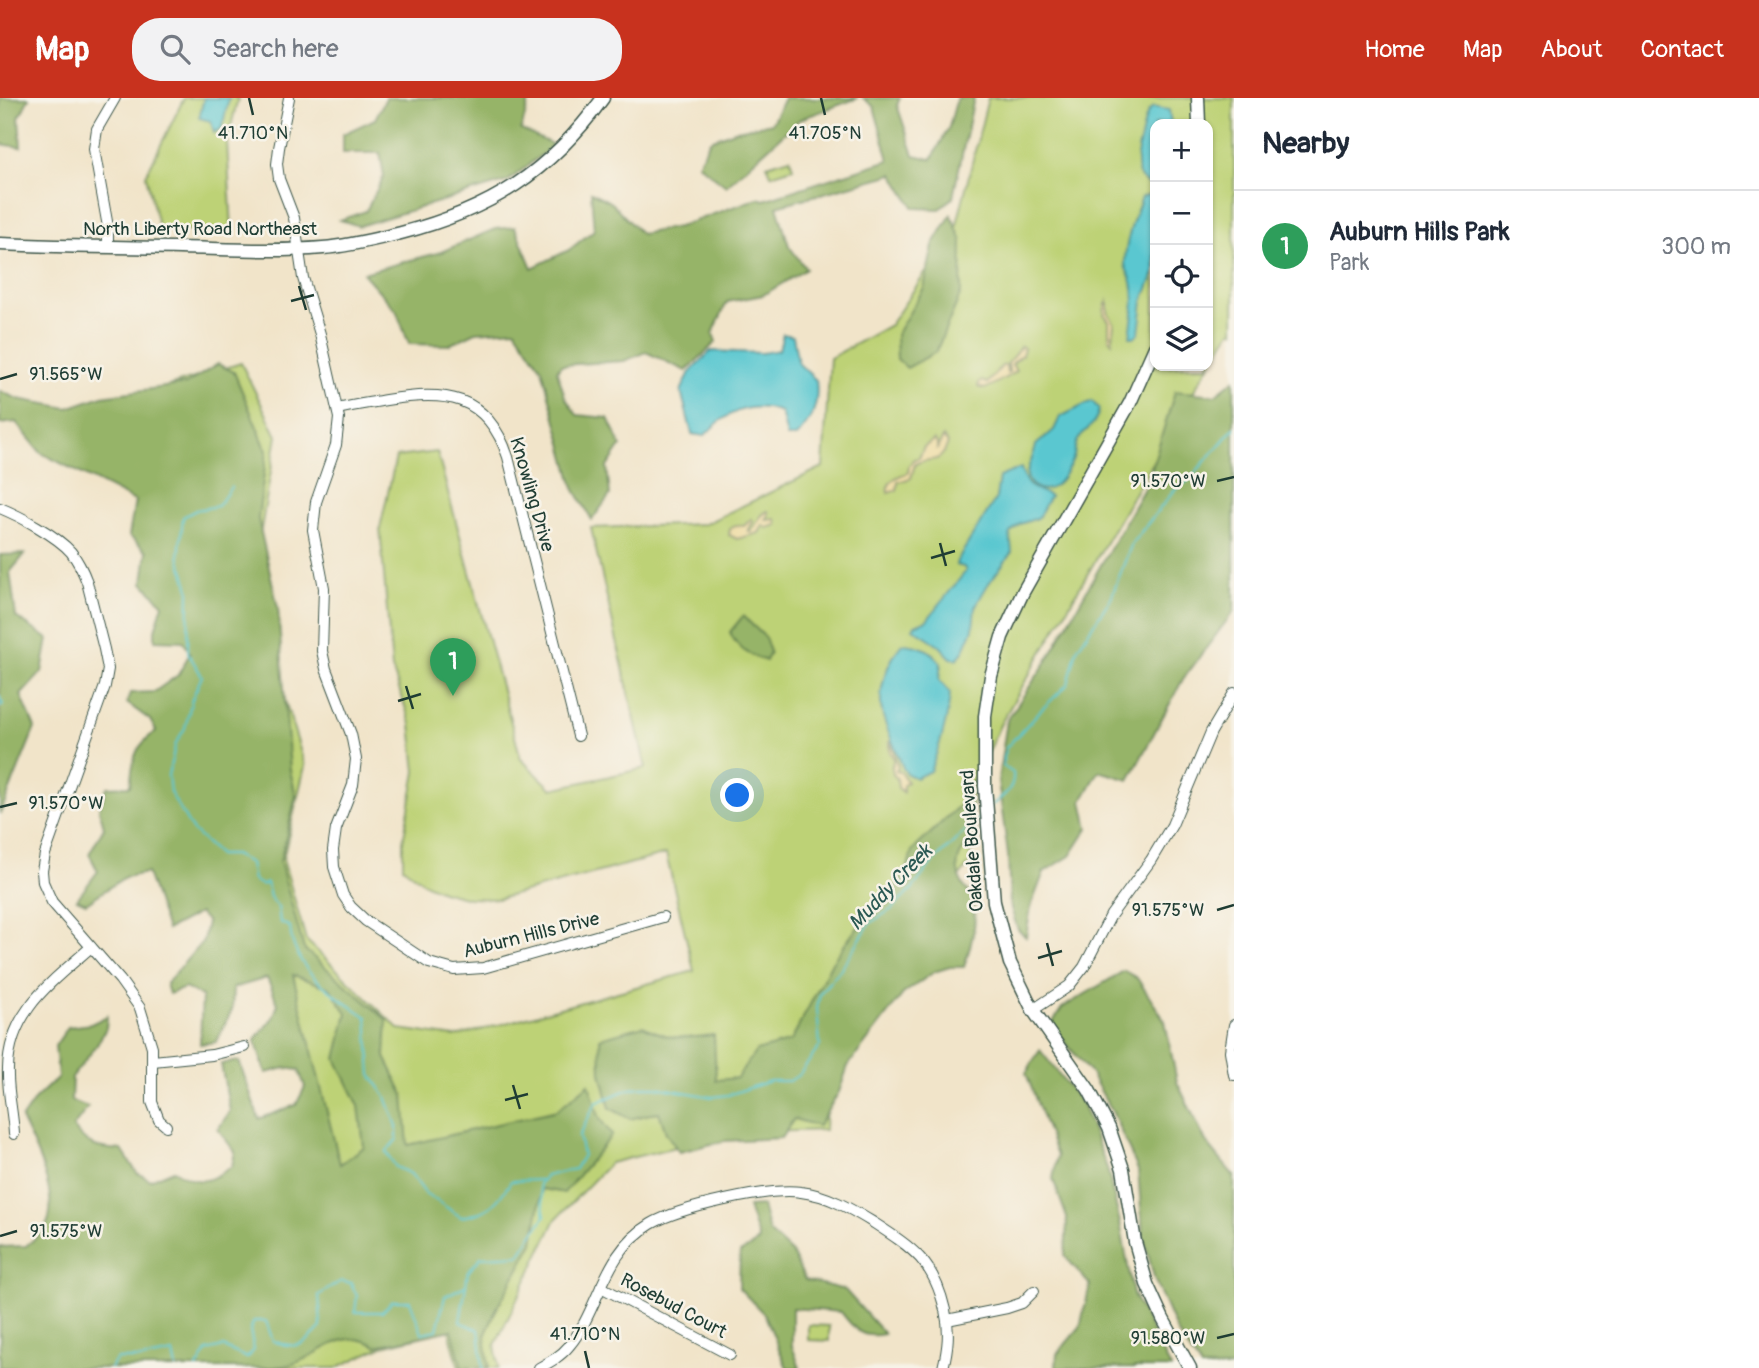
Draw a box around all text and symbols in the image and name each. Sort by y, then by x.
search box [132,18,622,81]
text: Map [35,29,90,70]
icon: search [156,30,194,68]
text: Search here [212,33,339,65]
text: Home [1364,35,1425,64]
text: Map [1463,35,1503,64]
text: About [1541,35,1603,64]
text: Contact [1641,35,1724,64]
map controls [1150,119,1213,371]
button: + [1150,119,1213,182]
text: 41.710°N [218,122,288,145]
text: 41.705°N [788,122,862,145]
text: Nearby [1262,125,1349,162]
button: − [1150,182,1213,245]
text: Auburn Hills Park [1329,216,1510,248]
street label: North Liberty Road Northeast [83,217,317,241]
text: 1 [1281,232,1290,261]
text: 300 m [1661,232,1731,261]
button: locate [1150,245,1213,308]
text: Park [1329,248,1369,277]
button: layers [1150,308,1213,371]
text: 91.565°W [29,363,103,386]
street label: Knowling Drive [504,434,560,555]
text: 91.570°W [1130,470,1206,493]
pin: 1 [430,638,476,696]
street label: Oakdale Boulevard [955,769,989,913]
your location [720,778,754,812]
text: 91.570°W [28,792,104,815]
water label: Muddy Creek [843,837,940,936]
text: 91.575°W [1132,899,1204,922]
street label: Auburn Hills Drive [461,906,602,963]
text: 91.575°W [30,1220,102,1243]
street label: Rosebud Court [616,1268,731,1344]
text: 41.710°N [550,1323,620,1346]
text: 91.580°W [1131,1327,1205,1350]

